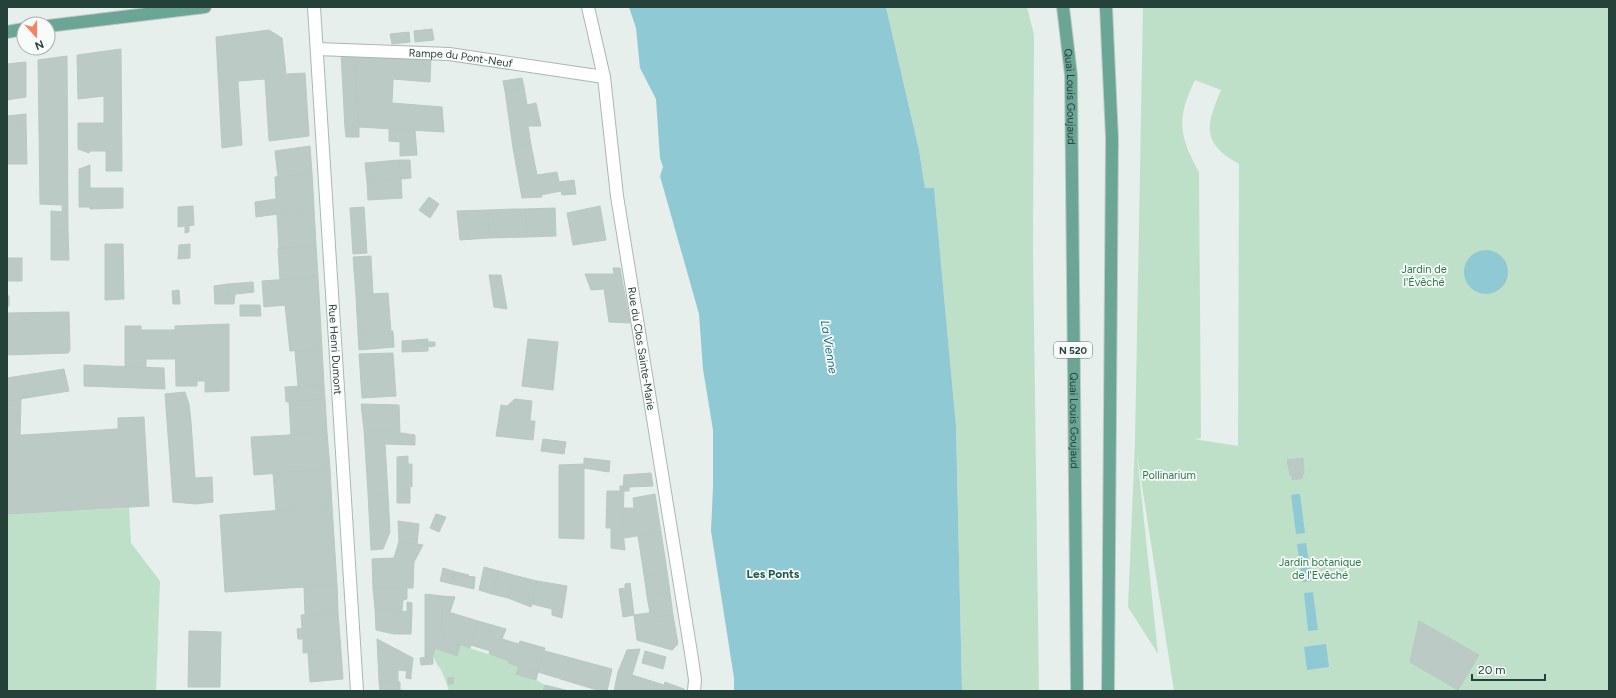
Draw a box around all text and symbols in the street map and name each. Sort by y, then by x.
north arrow [16,16,56,56]
text: N [33,37,46,52]
street label: Rampe du Pont-Neuf [408,46,514,70]
street label: Quai Louis Goujaud [1061,48,1078,145]
park label: Jardin de l'Évêché [1401,263,1447,289]
street label: Rue du Clos Sainte-Marie [625,286,658,411]
street label: Rue Henri Dumont [326,304,344,395]
water label: La Vienne [818,319,840,375]
road number: N 520 [1054,342,1092,358]
street label: Quai Louis Goujaud [1067,372,1081,469]
park label: Pollinarium [1142,469,1196,482]
park label: Jardin botanique de l'Evêché [1279,556,1361,582]
district label: Les Ponts [747,567,800,581]
scale bar [1472,656,1545,682]
text: 20 m [1478,663,1506,677]

